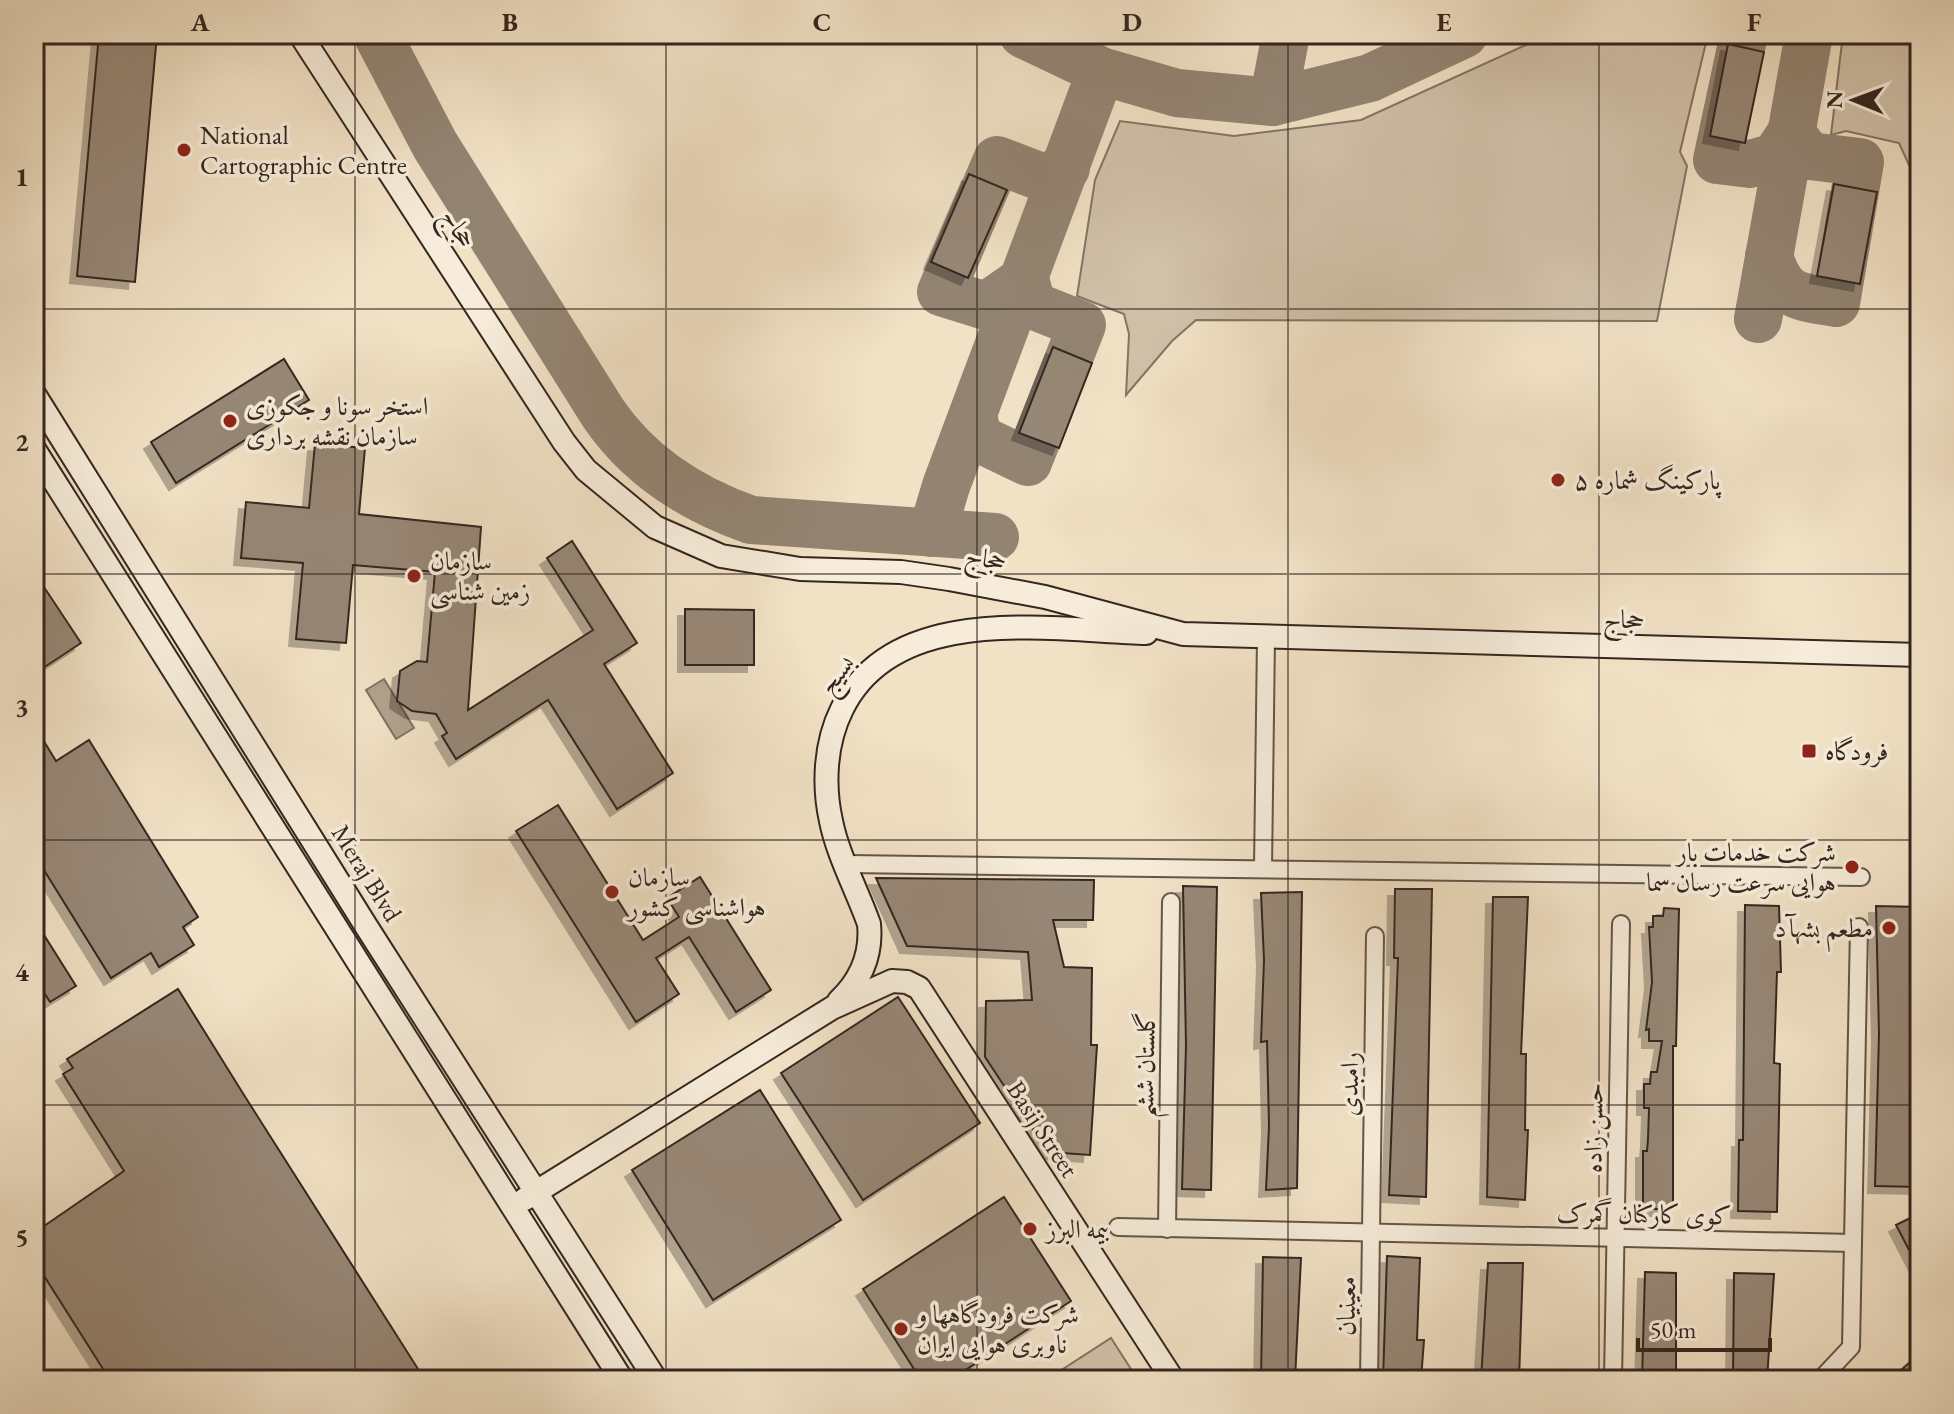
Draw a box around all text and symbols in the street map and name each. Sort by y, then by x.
text: A [190,5,210,39]
text: B [502,5,518,39]
text: C [813,5,831,39]
text: D [1122,5,1142,39]
text: E [1437,5,1452,39]
text: F [1747,5,1761,39]
north arrow [1814,60,1894,140]
text: N [1820,90,1849,109]
place label: National Cartographic Centre [200,118,407,182]
marker: National Cartographic Centre [175,141,193,159]
text: 1 [15,160,29,194]
street label: حجاج [428,201,485,258]
place label: استخر سونا و جکوزی سازمان نقشه برداری [246,389,428,453]
marker: استخر سونا و جکوزی سازمان نقشه برداری [221,412,239,430]
text: 2 [15,425,29,459]
place label: پارکینگ شماره ۵ [1574,463,1721,499]
marker: پارکینگ شماره ۵ [1549,471,1567,489]
street label: حجاج [961,537,1010,586]
place label: سازمان زمین شناسی [430,544,530,610]
marker: سازمان زمین شناسی [405,567,423,585]
street label: حجاج [1602,601,1645,644]
street label: بسیج [810,647,868,705]
text: 3 [15,690,29,724]
place label: فرودگاه [1825,734,1888,768]
marker: فرودگاه [1800,742,1818,760]
street label: Meraj Blvd [324,818,411,929]
place label: شرکت خدمات بار هوایی سرعت رسان سما [1646,835,1836,899]
marker: شرکت خدمات بار هوایی سرعت رسان سما [1843,858,1861,876]
place label: سازمان هواشناسی کشور [625,860,766,926]
marker: سازمان هواشناسی کشور [603,883,621,901]
place label: مطعم بشهآد [1775,911,1873,953]
marker: مطعم بشهآد [1880,919,1898,937]
text: 4 [15,955,29,989]
street label: گلستان ششم [1127,1011,1172,1119]
street label: رامبدی [1331,1051,1367,1117]
street label: Basij Street [999,1074,1087,1184]
street label: حسن زاده [1575,1083,1612,1173]
street label: کوی کارکنان گمرک [1556,1195,1732,1233]
place label: بیمه البرز [1043,1212,1109,1246]
text: 5 [15,1220,29,1254]
marker: بیمه البرز [1021,1220,1039,1238]
street label: معینیان [1328,1276,1364,1336]
place label: شرکت فرودگاهها و ناوبری هوایی ایران [914,1297,1079,1361]
scale bar [1638,1302,1770,1352]
text: 50 m [1650,1314,1697,1345]
marker: شرکت فرودگاهها و ناوبری هوایی ایران [892,1320,910,1338]

